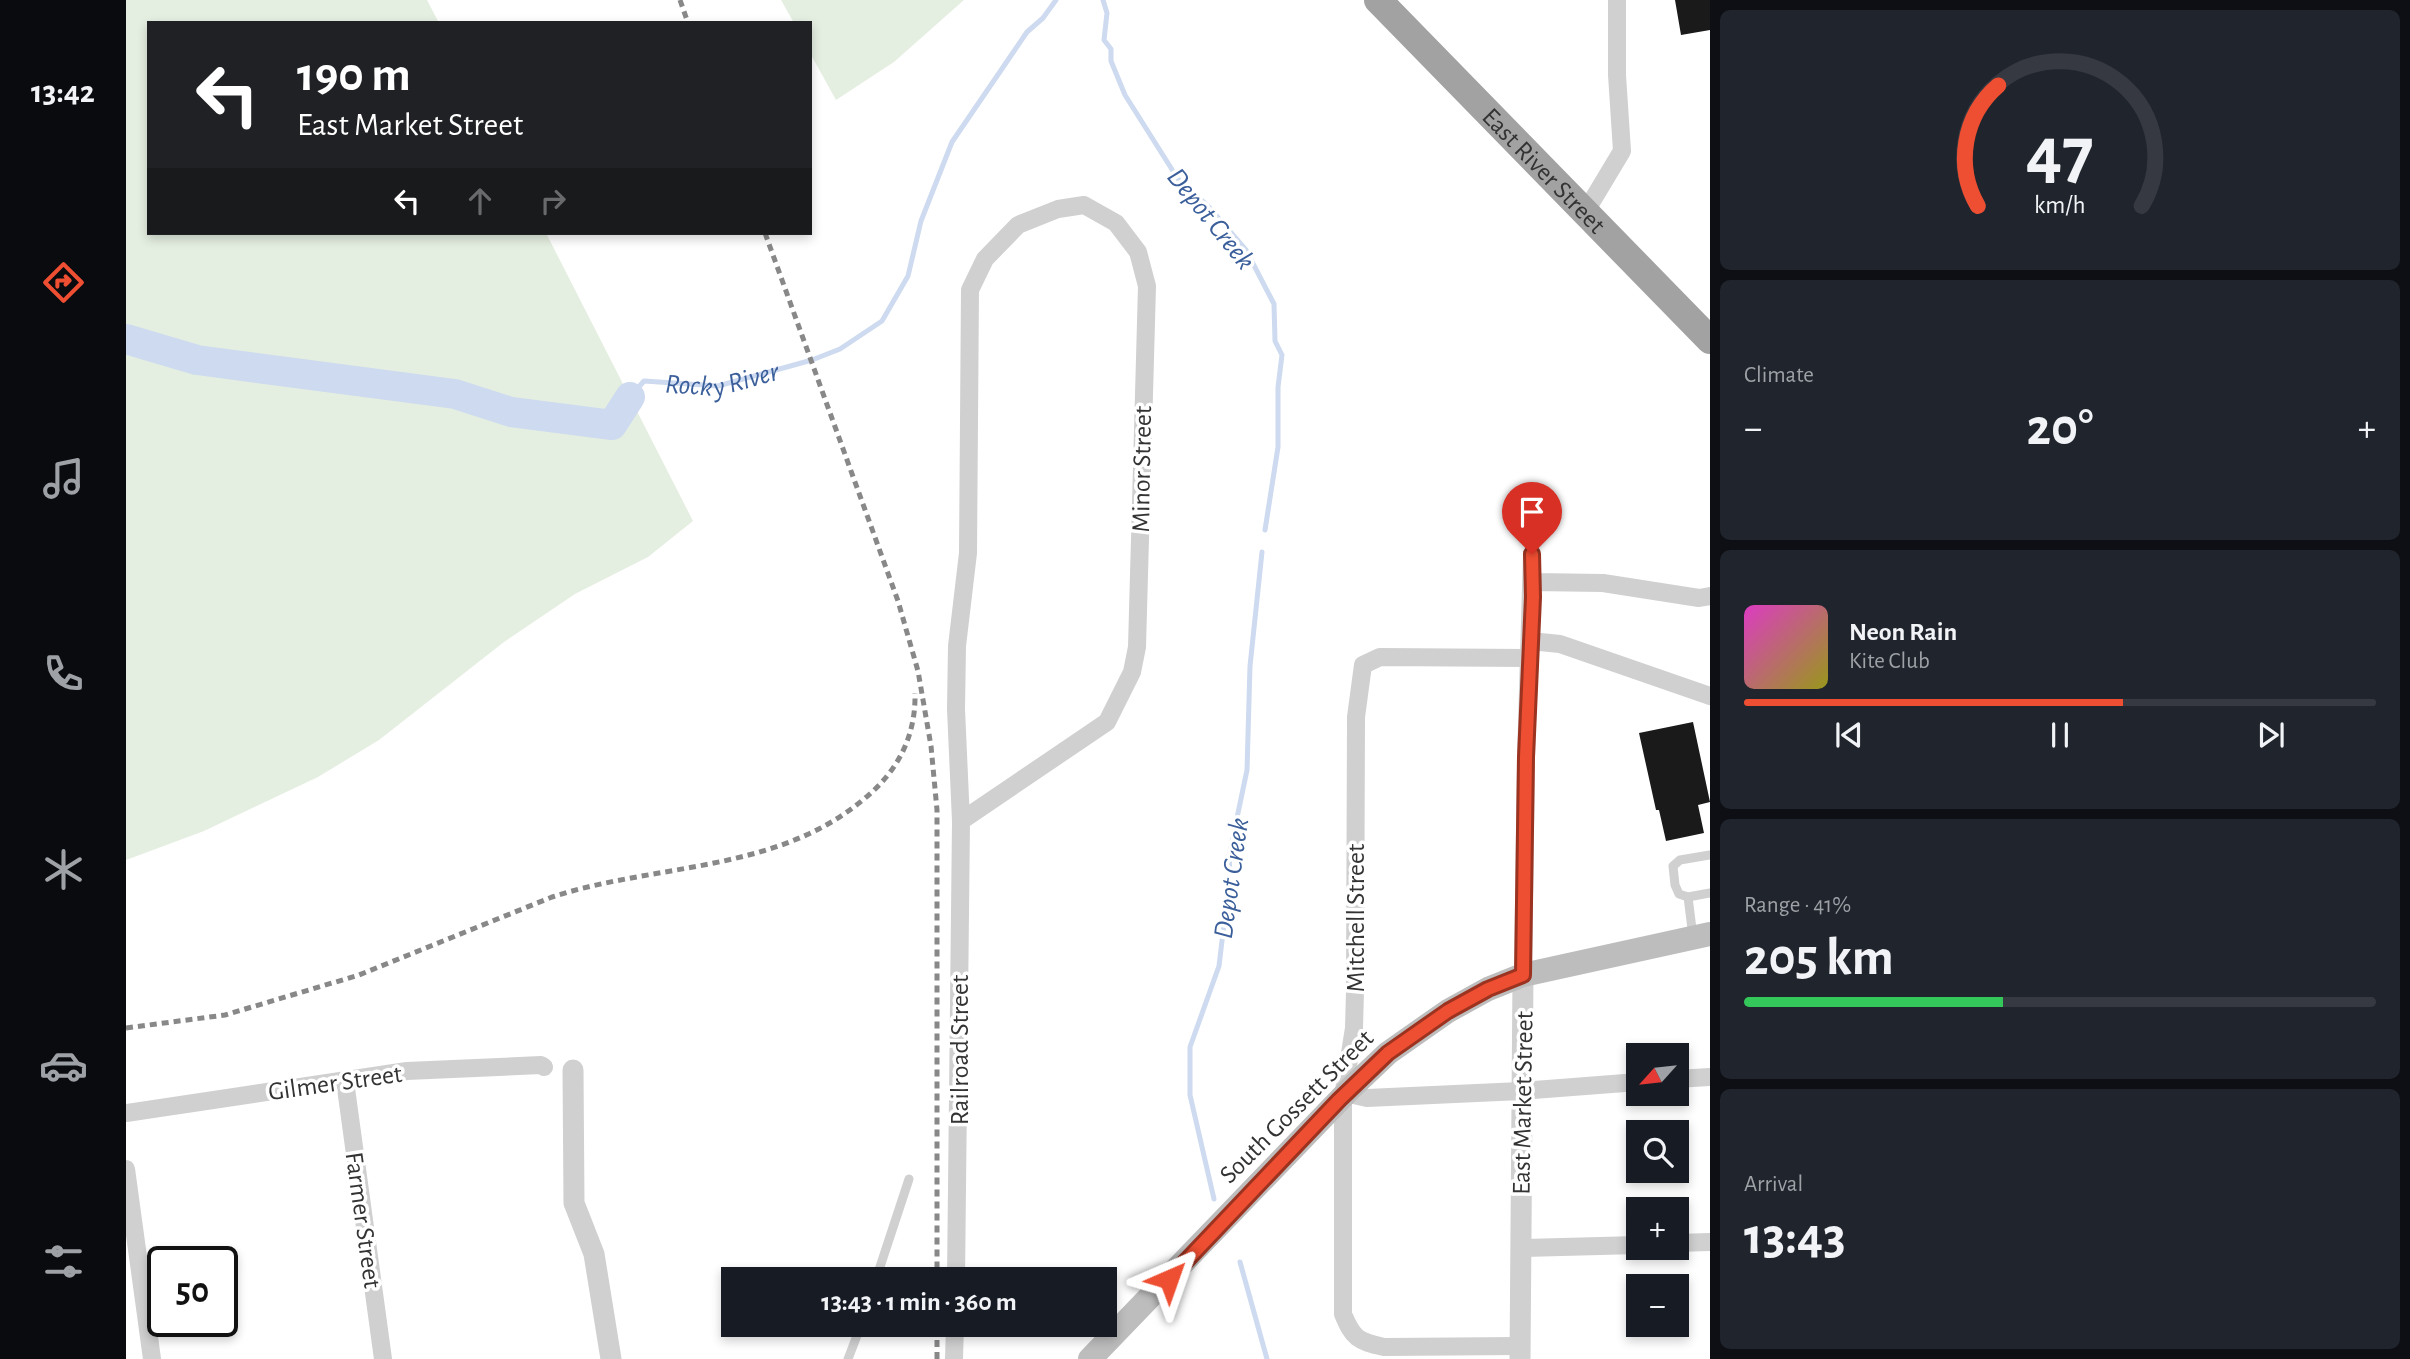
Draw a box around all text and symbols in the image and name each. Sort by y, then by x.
icon: left [182,49,273,140]
text: 190 m [297,51,411,100]
text: 13:42 [31,76,95,108]
street label: East River Street [1477,103,1610,239]
text: East Market Street [297,109,523,141]
text: 47 [2026,118,2094,191]
water label: Depot Creek [1161,163,1260,275]
icon: left [388,182,426,220]
icon: ahead [461,182,499,220]
icon: right [534,182,572,220]
text: km/h [2034,193,2086,218]
icon: directions [39,258,88,307]
water label: Rocky River [664,358,783,404]
text: Climate [1744,364,1814,387]
text: 20° [2027,402,2093,454]
street label: Minor Street [1128,405,1156,533]
text: − [1744,410,1762,448]
text: + [2358,410,2376,448]
icon: music [39,454,88,503]
pin [1502,482,1562,554]
icon: arrive [1513,493,1551,531]
text: Neon Rain [1849,619,1957,645]
icon: phone [39,649,88,698]
text: Kite Club [1849,650,1930,673]
icon: previous [1830,716,1868,754]
icon: pause [2041,716,2079,754]
icon: next [2252,716,2290,754]
water label: Depot Creek [1210,816,1254,940]
street label: Mitchell Street [1343,844,1369,992]
icon: climate [39,845,88,894]
text: Range · 41% [1744,894,1851,917]
text: 205 km [1744,932,1894,984]
street label: Railroad Street [947,975,973,1125]
street label: East Market Street [1508,1011,1538,1195]
street label: South Gossett Street [1215,1025,1378,1188]
icon: car [39,1041,88,1090]
north arrow [1626,1043,1689,1106]
map controls [1626,1043,1689,1337]
street label: Gilmer Street [266,1061,404,1105]
button: search [1626,1120,1689,1183]
street label: Farmer Street [341,1150,385,1290]
text: Arrival [1744,1173,1803,1196]
button: + [1626,1197,1689,1260]
text: 13:43 [1744,1211,1846,1263]
icon: filters [39,1237,88,1286]
position arrow [1132,1242,1206,1316]
speed limit sign: 50 [147,1246,238,1337]
button: − [1626,1274,1689,1337]
text: 13:43 · 1 min · 360 m [821,1289,1017,1315]

